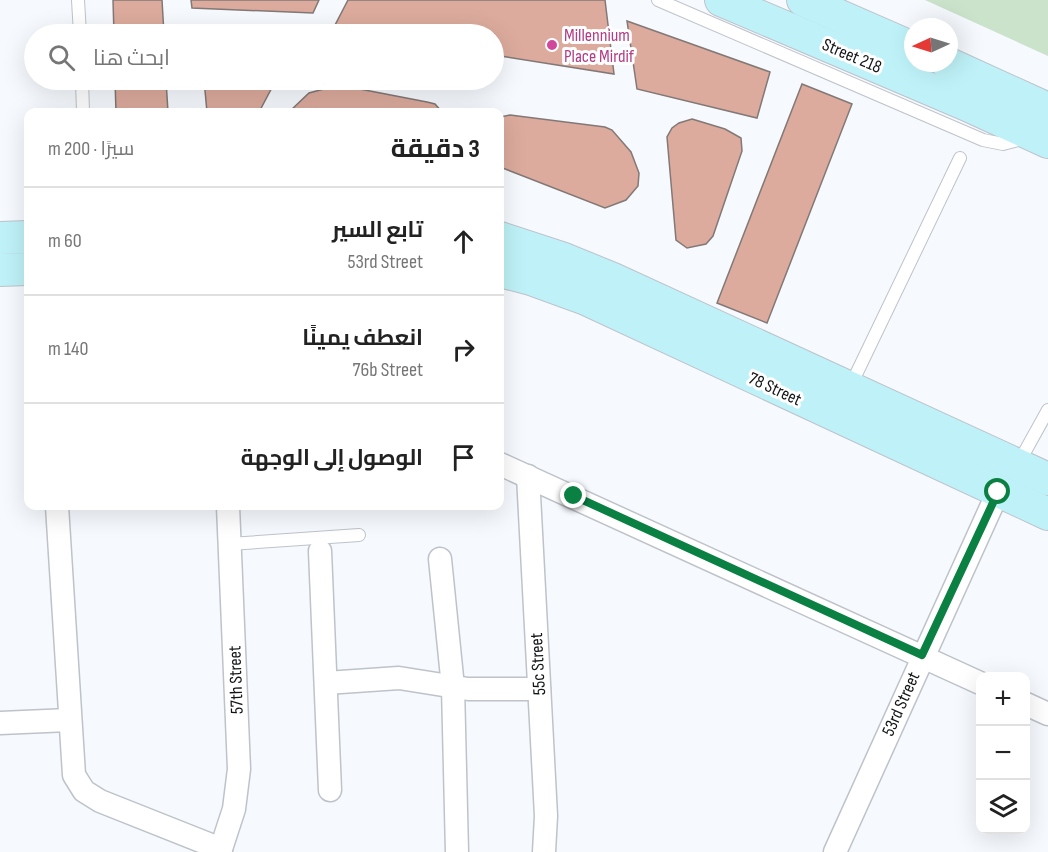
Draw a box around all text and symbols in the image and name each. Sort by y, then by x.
north arrow [904,18,958,72]
search box [24,24,504,90]
place label: Millennium Place Mirdif [564,25,635,67]
street label: Street 218 [819,34,885,78]
marker: Millennium Place Mirdif [545,38,559,52]
icon: search [45,41,78,74]
text: ابحث هنا [93,45,170,72]
text: 3 دقيقة [391,134,480,165]
text: سيرًا · 200 m [48,137,134,161]
text: تابع السير [332,217,423,244]
icon: ahead [447,225,480,258]
text: 60 m [48,229,82,253]
text: 53rd Street [347,250,423,274]
text: انعطف يمينًا [302,325,423,352]
icon: right [447,333,480,366]
text: 140 m [48,337,88,361]
text: 76b Street [353,358,423,382]
street label: 78 Street [745,368,805,411]
icon: arrive [447,441,480,474]
text: الوصول إلى الوجهة [241,445,423,472]
route start [984,478,1010,504]
route end [560,482,586,508]
street label: 55c Street [526,632,550,696]
street label: 57th Street [224,645,248,715]
street label: 53rd Street [878,668,925,739]
map controls [976,672,1030,834]
button: + [976,672,1030,726]
button: − [976,726,1030,780]
button: layers [976,780,1030,834]

